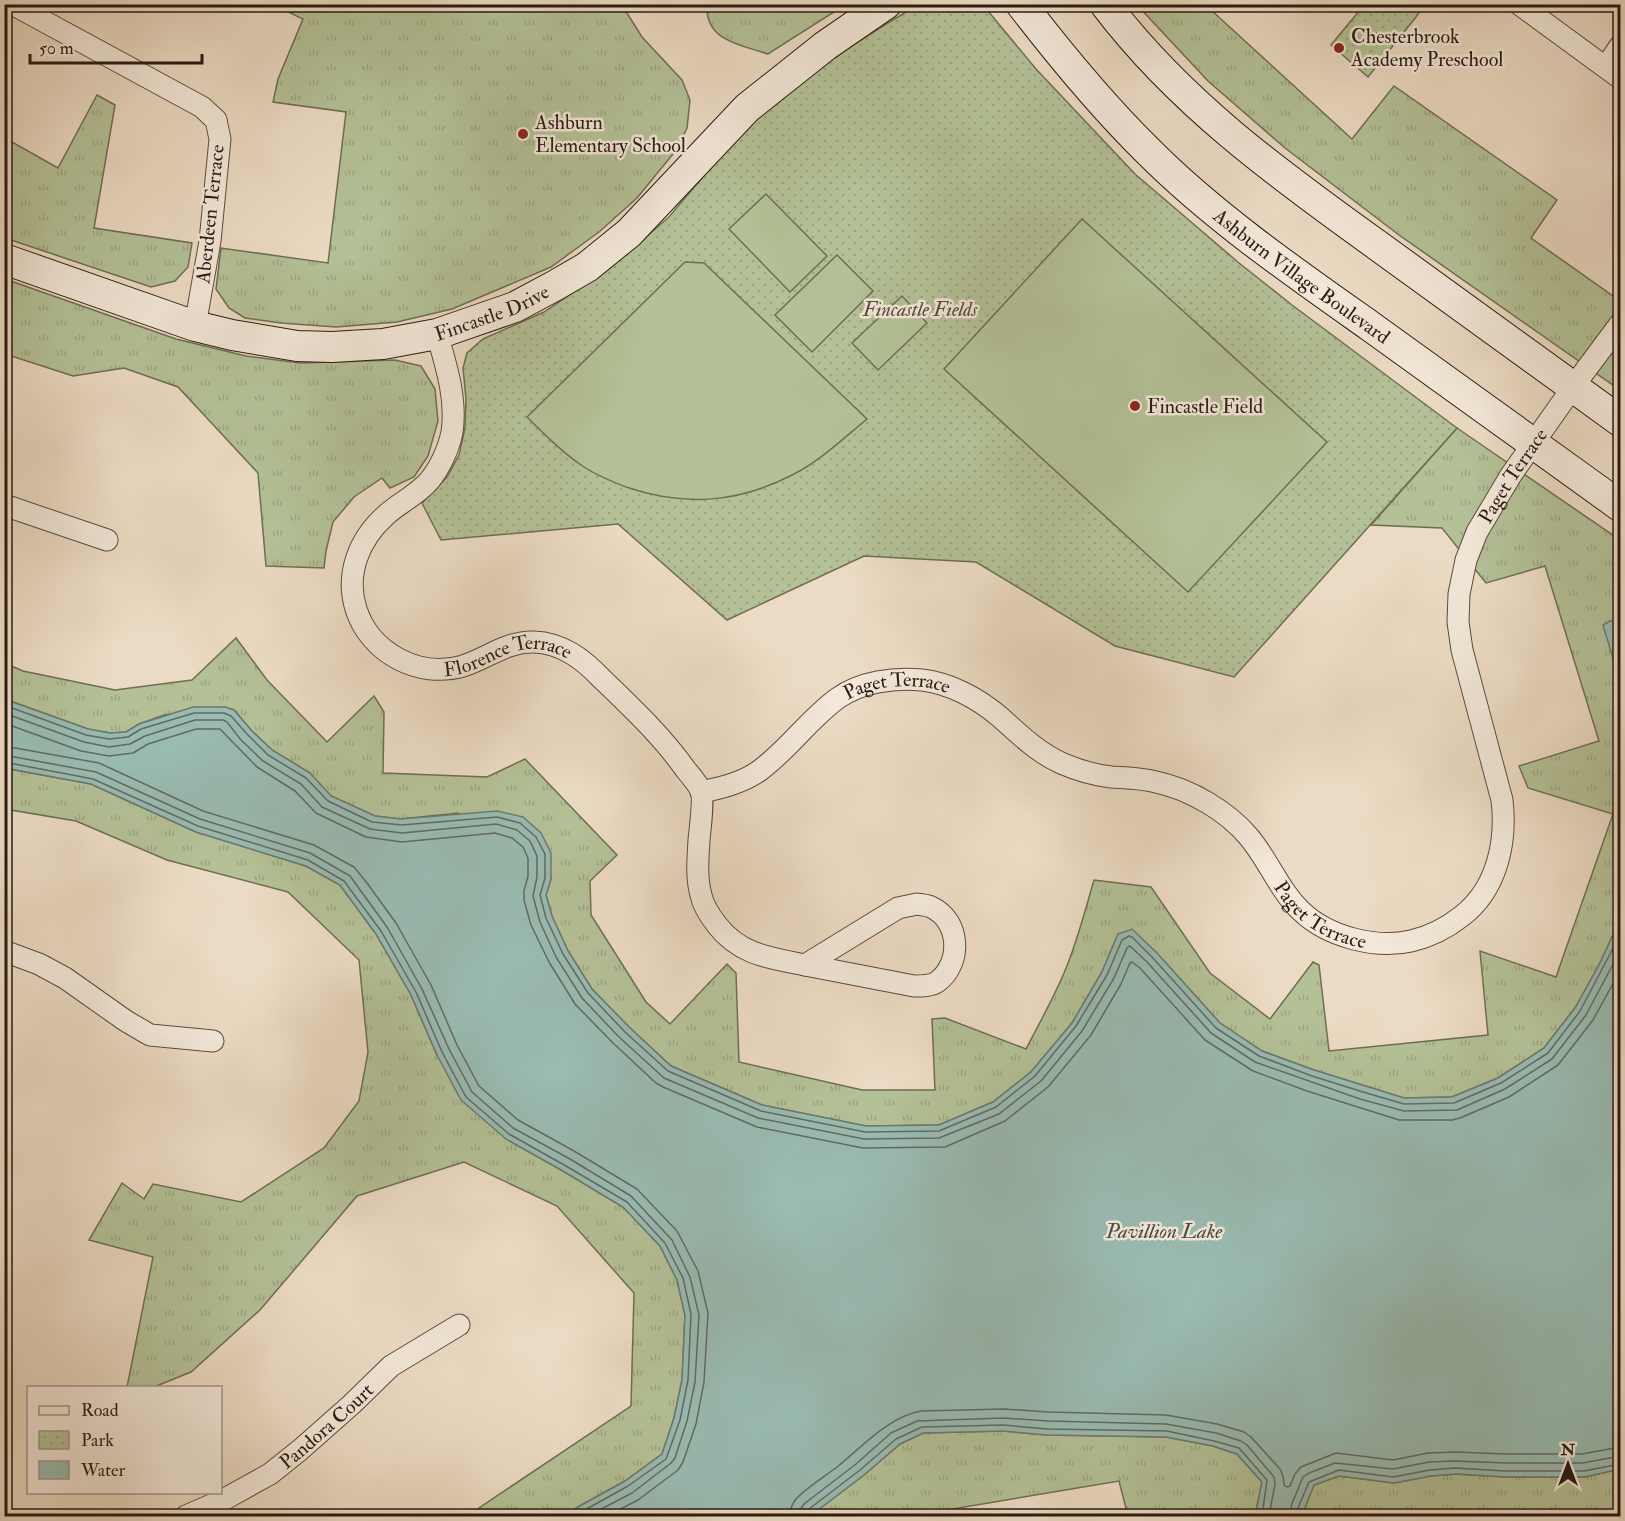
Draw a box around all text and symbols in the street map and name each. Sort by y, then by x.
place label: Chesterbrook Academy Preschool [1350,24,1503,72]
scale bar [30,27,202,65]
text: 50 m [39,37,74,60]
marker: Chesterbrook Academy Preschool [1332,41,1346,55]
place label: Ashburn Elementary School [534,110,686,158]
marker: Ashburn Elementary School [516,127,530,141]
street label: Aberdeen Terrace [190,143,230,286]
street label: Ashburn Village Boulevard [1208,202,1395,349]
street label: Fincastle Drive [431,279,553,346]
park label: Fincastle Fields [862,297,978,322]
place label: Fincastle Field [1147,394,1263,419]
marker: Fincastle Field [1128,399,1142,413]
street label: Paget Terrace [1473,423,1553,528]
street label: Florence Terrace [442,629,577,682]
street label: Paget Terrace [839,666,954,705]
street label: Paget Terrace [1269,876,1368,954]
water label: Pavillion Lake [1105,1218,1223,1245]
street label: Pandora Court [274,1377,379,1474]
legend [27,1386,222,1494]
text: Road [81,1399,119,1422]
text: Park [81,1429,114,1452]
north arrow [1538,1434,1598,1494]
text: N [1560,1440,1576,1460]
text: Water [80,1459,125,1482]

